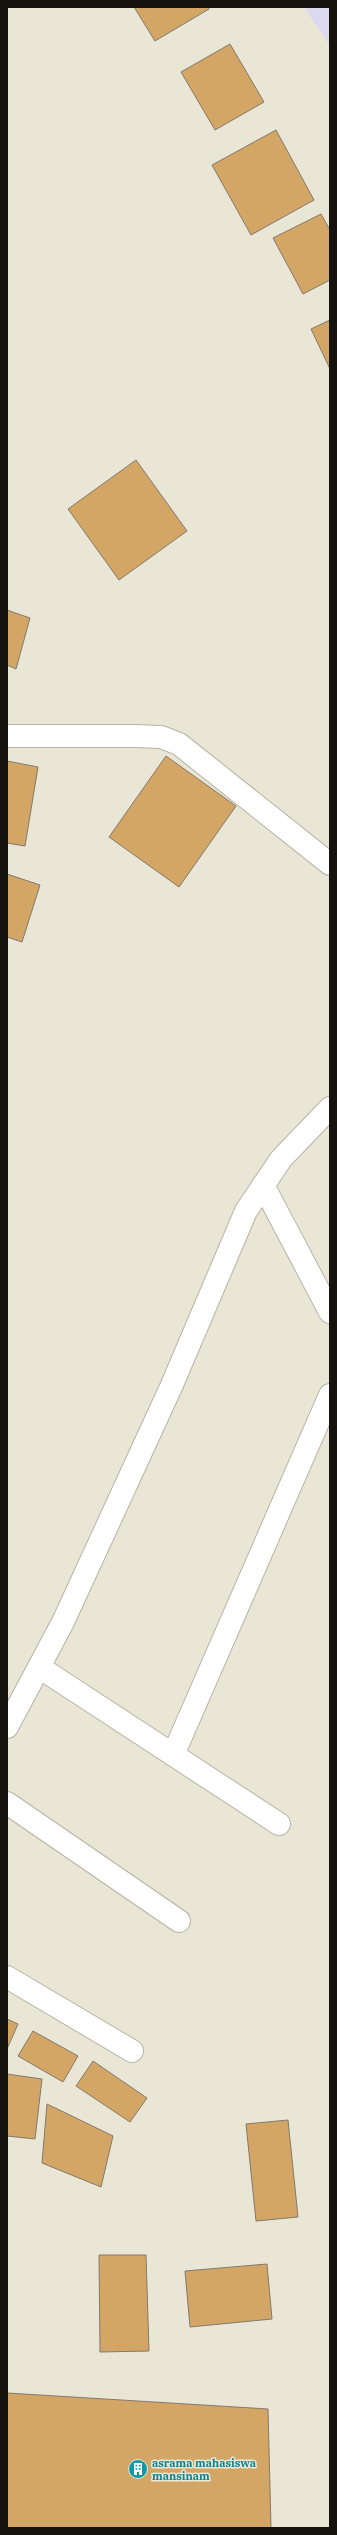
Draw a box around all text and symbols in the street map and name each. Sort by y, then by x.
place label: asrama mahasiswa mansinam [152,2456,256,2483]
building icon: asrama mahasiswa mansinam [127,2458,149,2480]

